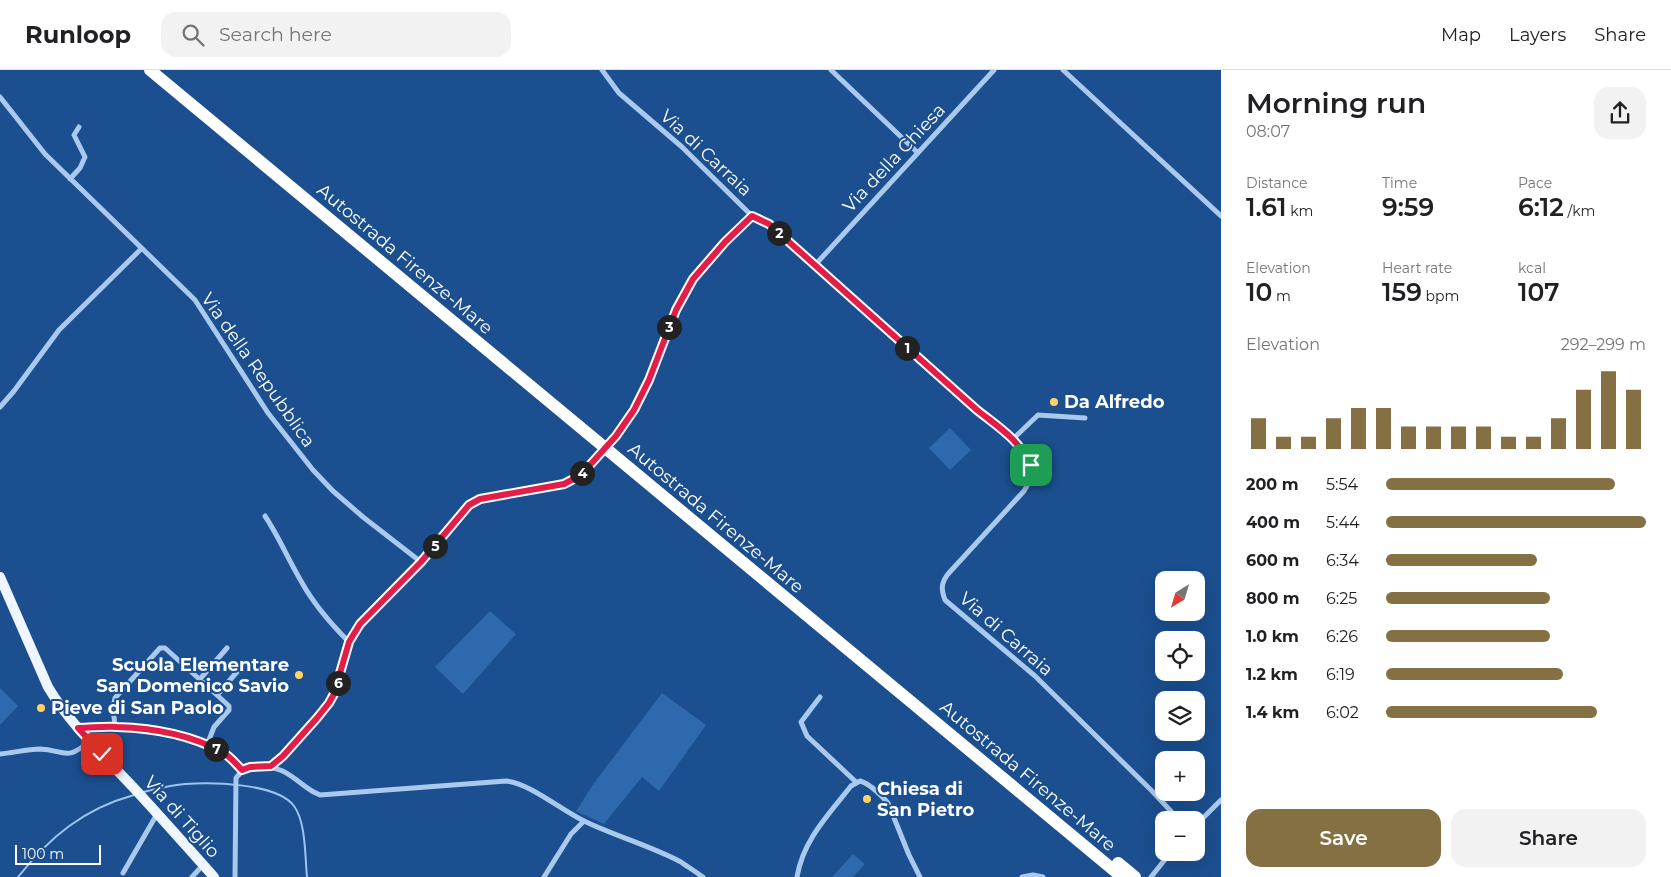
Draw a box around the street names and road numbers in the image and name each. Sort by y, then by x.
street label: Via della Chiesa [838,99,950,217]
street label: Via di Carraia [656,105,756,201]
street label: Autostrada Firenze-Mare [313,179,497,339]
street label: Via della Repubblica [196,289,320,451]
street label: Autostrada Firenze-Mare [624,438,808,598]
street label: Via di Carraia [955,587,1057,681]
street label: Autostrada Firenze-Mare [936,696,1120,856]
street label: Via di Tiglio [139,771,225,863]

